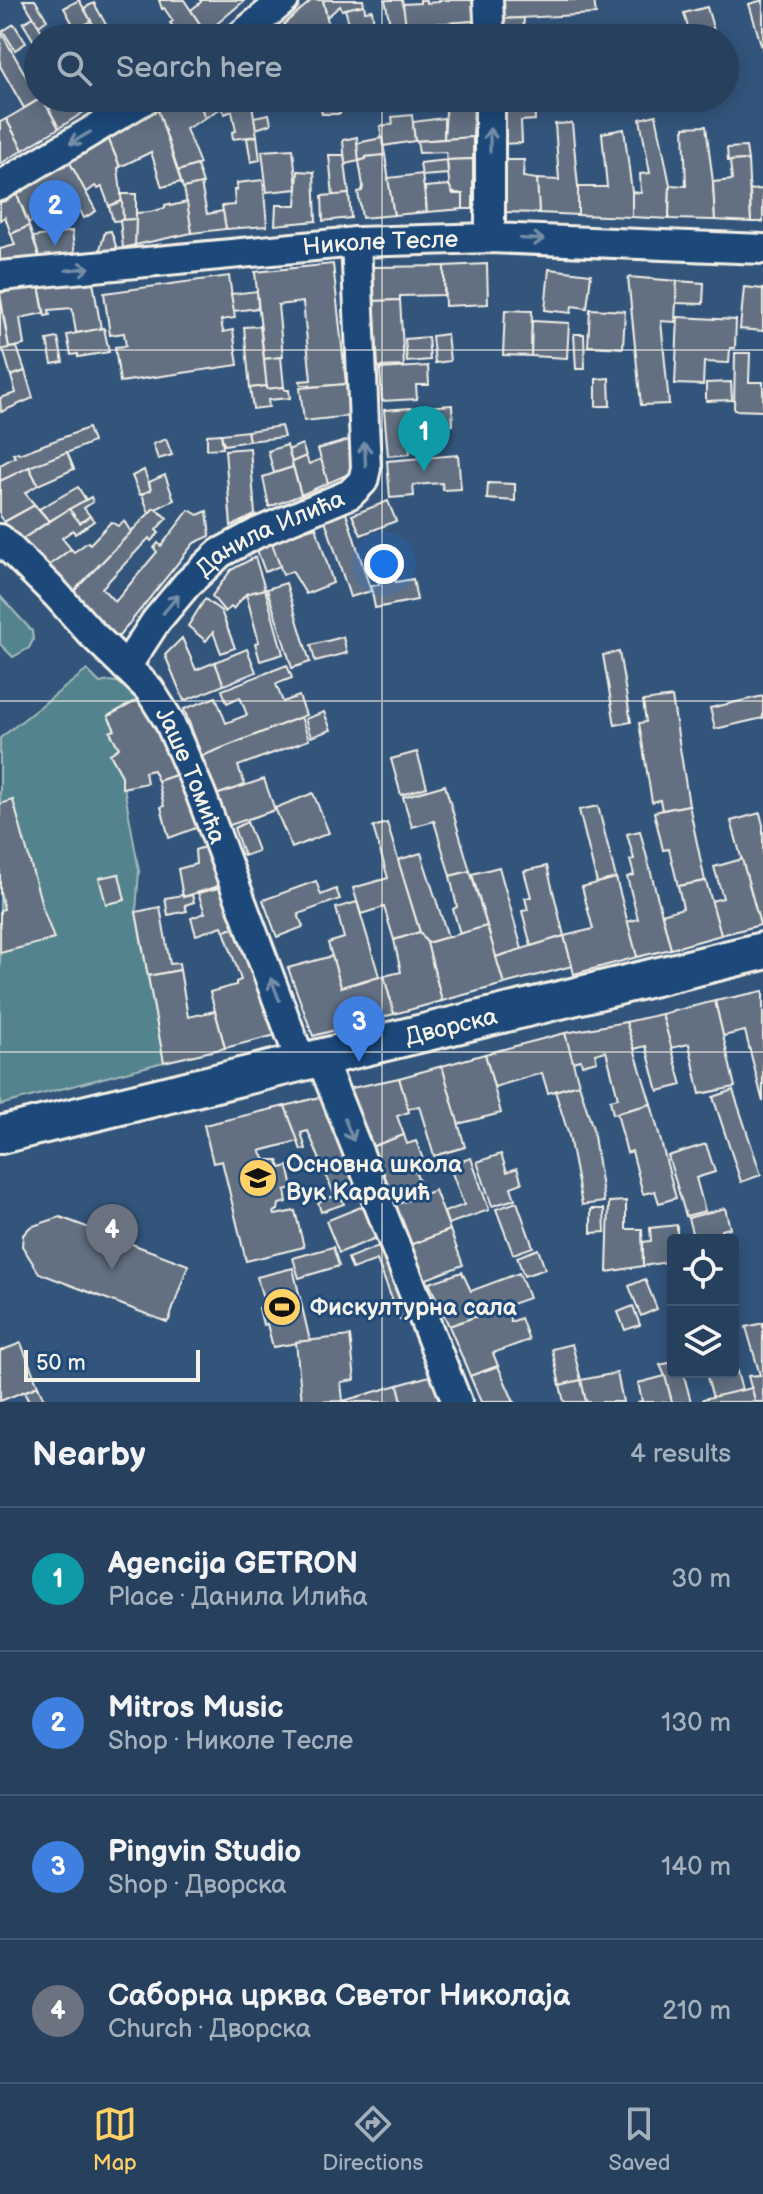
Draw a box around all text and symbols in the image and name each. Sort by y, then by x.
search box [24,24,739,112]
icon: search [52,46,96,90]
text: Search here [116,50,282,86]
one-way arrow [482,127,498,154]
one-way arrow [69,130,92,146]
pin: 2 [29,180,81,246]
street label: Николе Тесле [301,224,459,262]
one-way arrow [518,232,545,247]
one-way arrow [64,261,91,276]
pin: 1 [398,406,450,472]
one-way arrow [358,441,373,468]
street label: Данила Илића [190,484,349,583]
your location [364,544,404,584]
one-way arrow [162,594,180,615]
street label: Јаше Томића [149,701,233,848]
one-way arrow [267,977,281,1002]
pin: 3 [333,996,385,1062]
street label: Дворска [402,1001,500,1051]
one-way arrow [343,1117,357,1142]
place label: Основна школа Вук Караџић [286,1150,463,1207]
school or university icon: Основна школа Вук Караџић [237,1157,279,1199]
pin: 4 [86,1204,138,1270]
map controls [667,1234,739,1378]
button: locate [667,1234,739,1306]
sports icon: Фискултурна сала [261,1286,303,1328]
place label: Фискултурна сала [310,1293,518,1322]
button: layers [667,1306,739,1378]
scale bar [24,1346,200,1382]
text: 50 m [36,1350,86,1377]
text: Nearby [32,1434,146,1475]
text: 4 results [630,1439,731,1470]
text: Agencija GETRON [108,1546,358,1582]
text: 1 [53,1564,63,1595]
text: 30 m [671,1564,731,1595]
text: Place · Данила Илића [108,1582,368,1613]
text: Mitros Music [108,1690,284,1726]
text: 2 [50,1708,66,1739]
text: 130 m [661,1708,731,1739]
text: Shop · Николе Тесле [108,1726,353,1757]
text: Pingvin Studio [108,1834,301,1870]
text: 3 [50,1852,66,1883]
text: 140 m [661,1852,731,1883]
text: Shop · Дворска [108,1870,287,1901]
text: Саборна црква Светог Николаја [108,1978,570,2014]
text: 4 [50,1996,66,2027]
text: 210 m [662,1996,731,2027]
text: Church · Дворска [108,2014,311,2045]
tab: Map [93,2102,137,2177]
tab: Directions [322,2102,423,2177]
tab: Saved [609,2102,670,2177]

